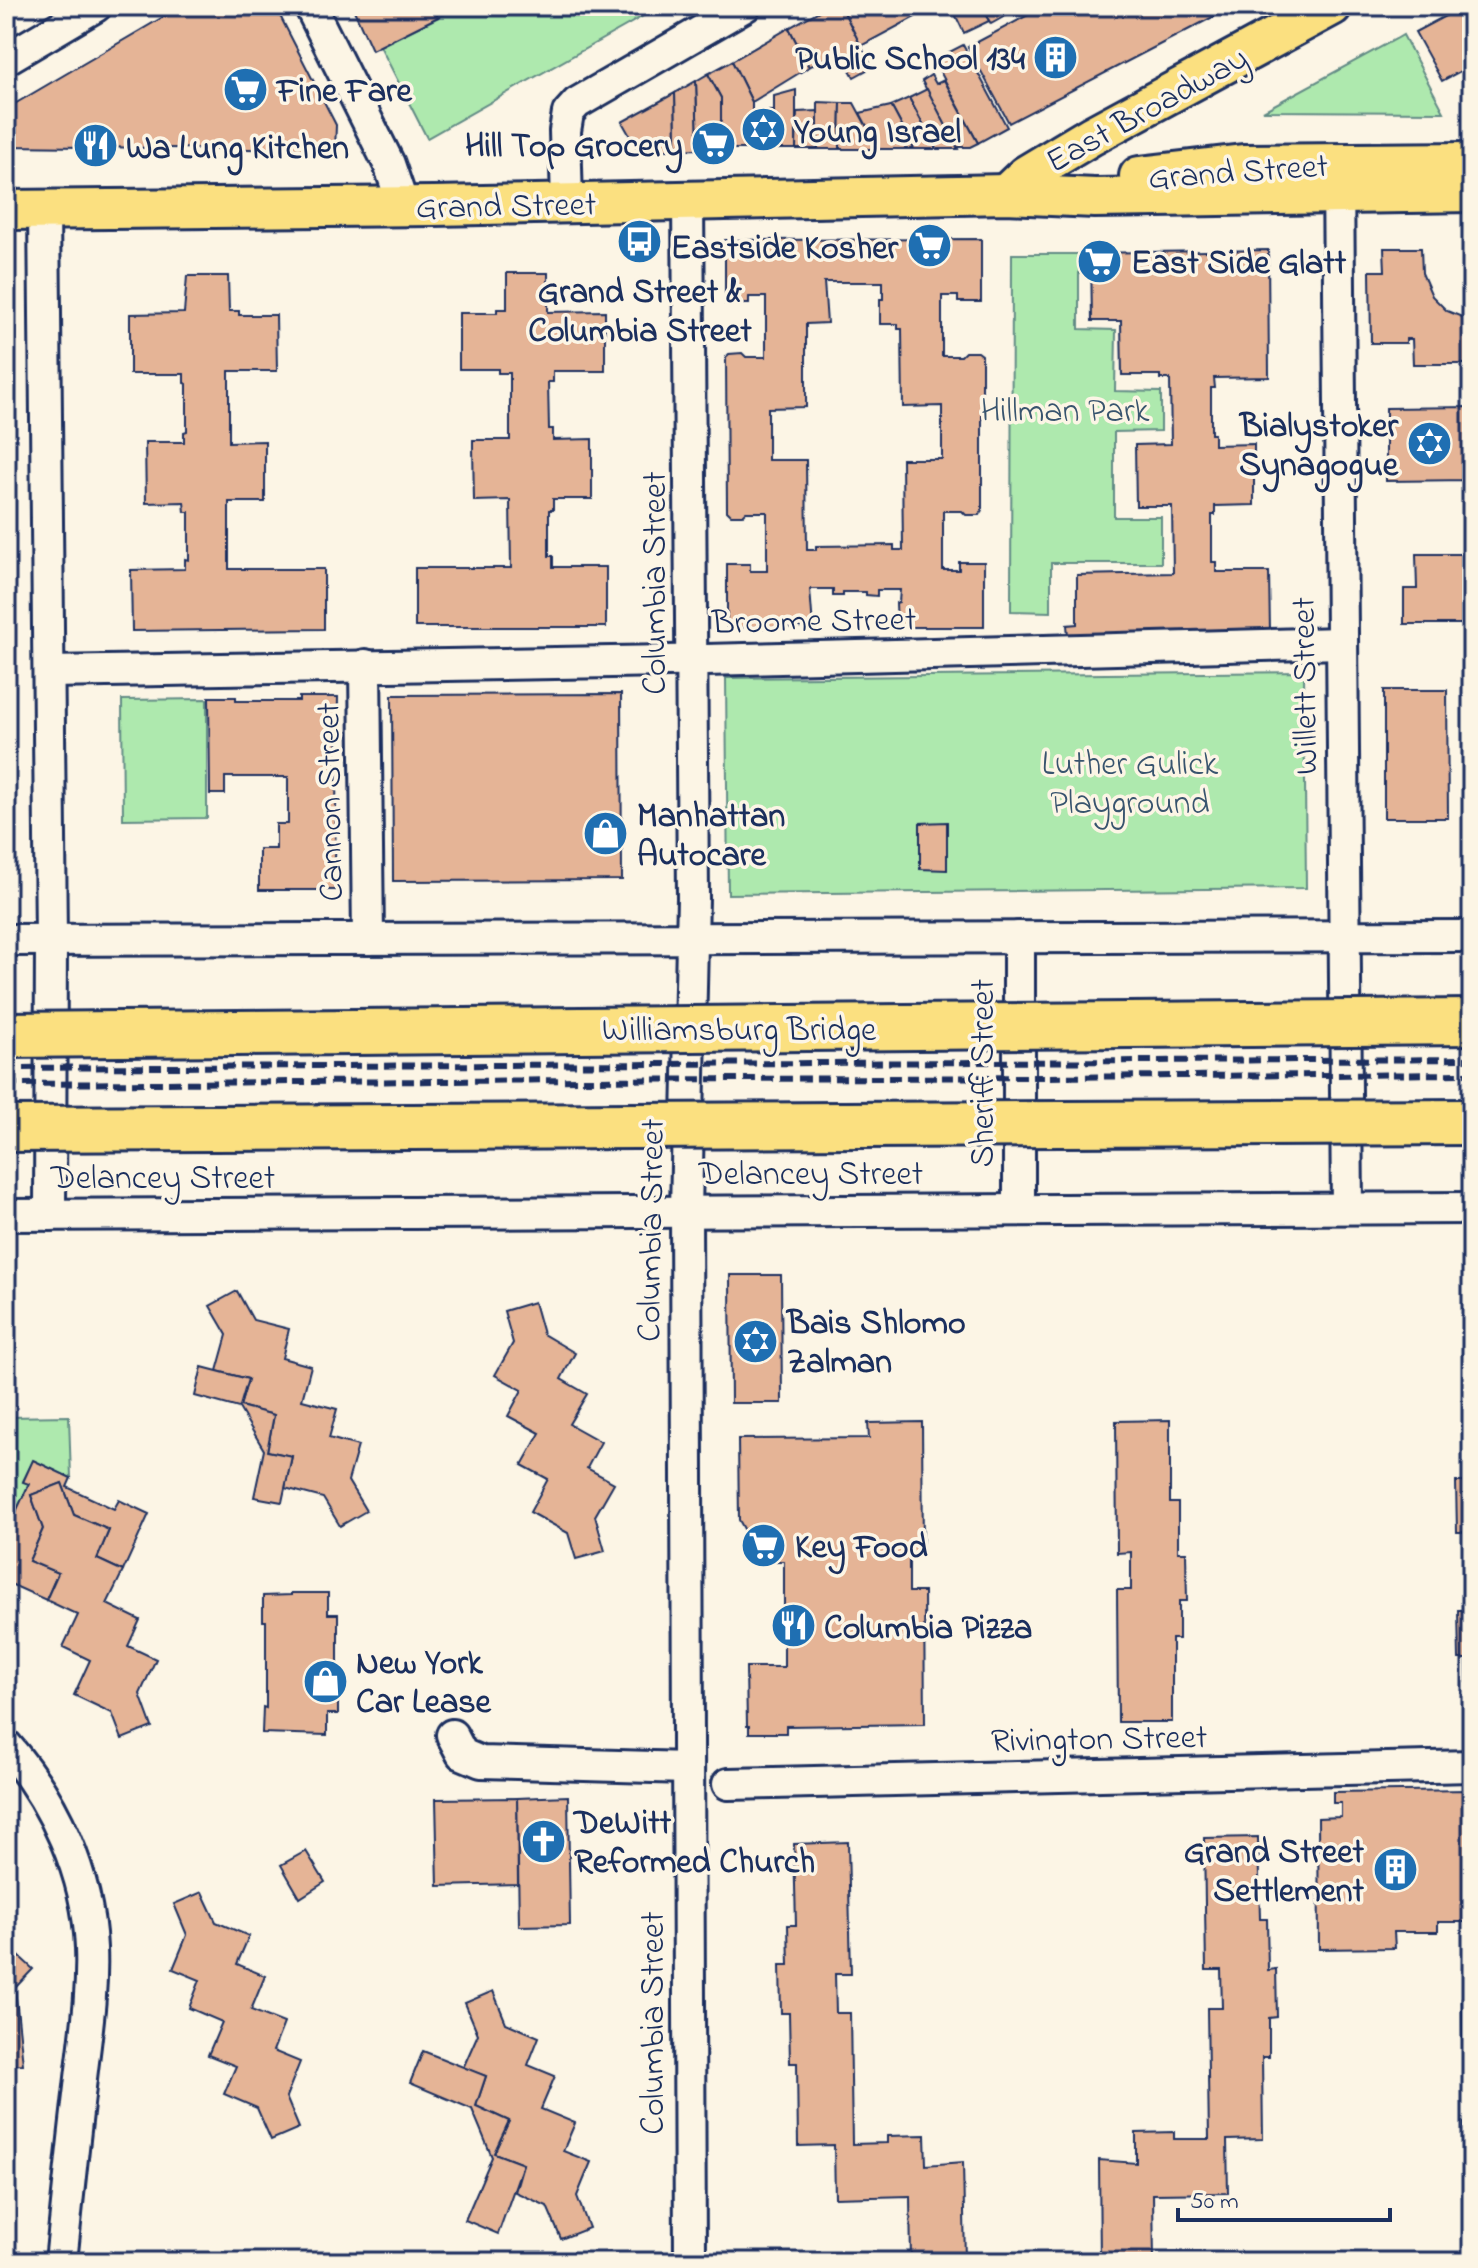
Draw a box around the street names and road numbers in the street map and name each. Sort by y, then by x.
street label: East Broadway [1038,35,1258,188]
street label: Grand Street [1147,143,1330,205]
street label: Grand Street [416,181,597,235]
street label: Columbia Street [632,471,682,695]
street label: Broome Street [710,596,917,650]
street label: Willett Street [1280,597,1334,775]
street label: Cannon Street [305,702,359,902]
street label: Sheriff Street [960,979,1010,1167]
street label: Williamsburg Bridge [602,1007,877,1057]
street label: Columbia Street [626,1118,680,1342]
street label: Delancey Street [698,1151,923,1201]
street label: Delancey Street [50,1155,275,1205]
street label: Rivington Street [991,1714,1208,1768]
street label: Columbia Street [630,1911,680,2135]

